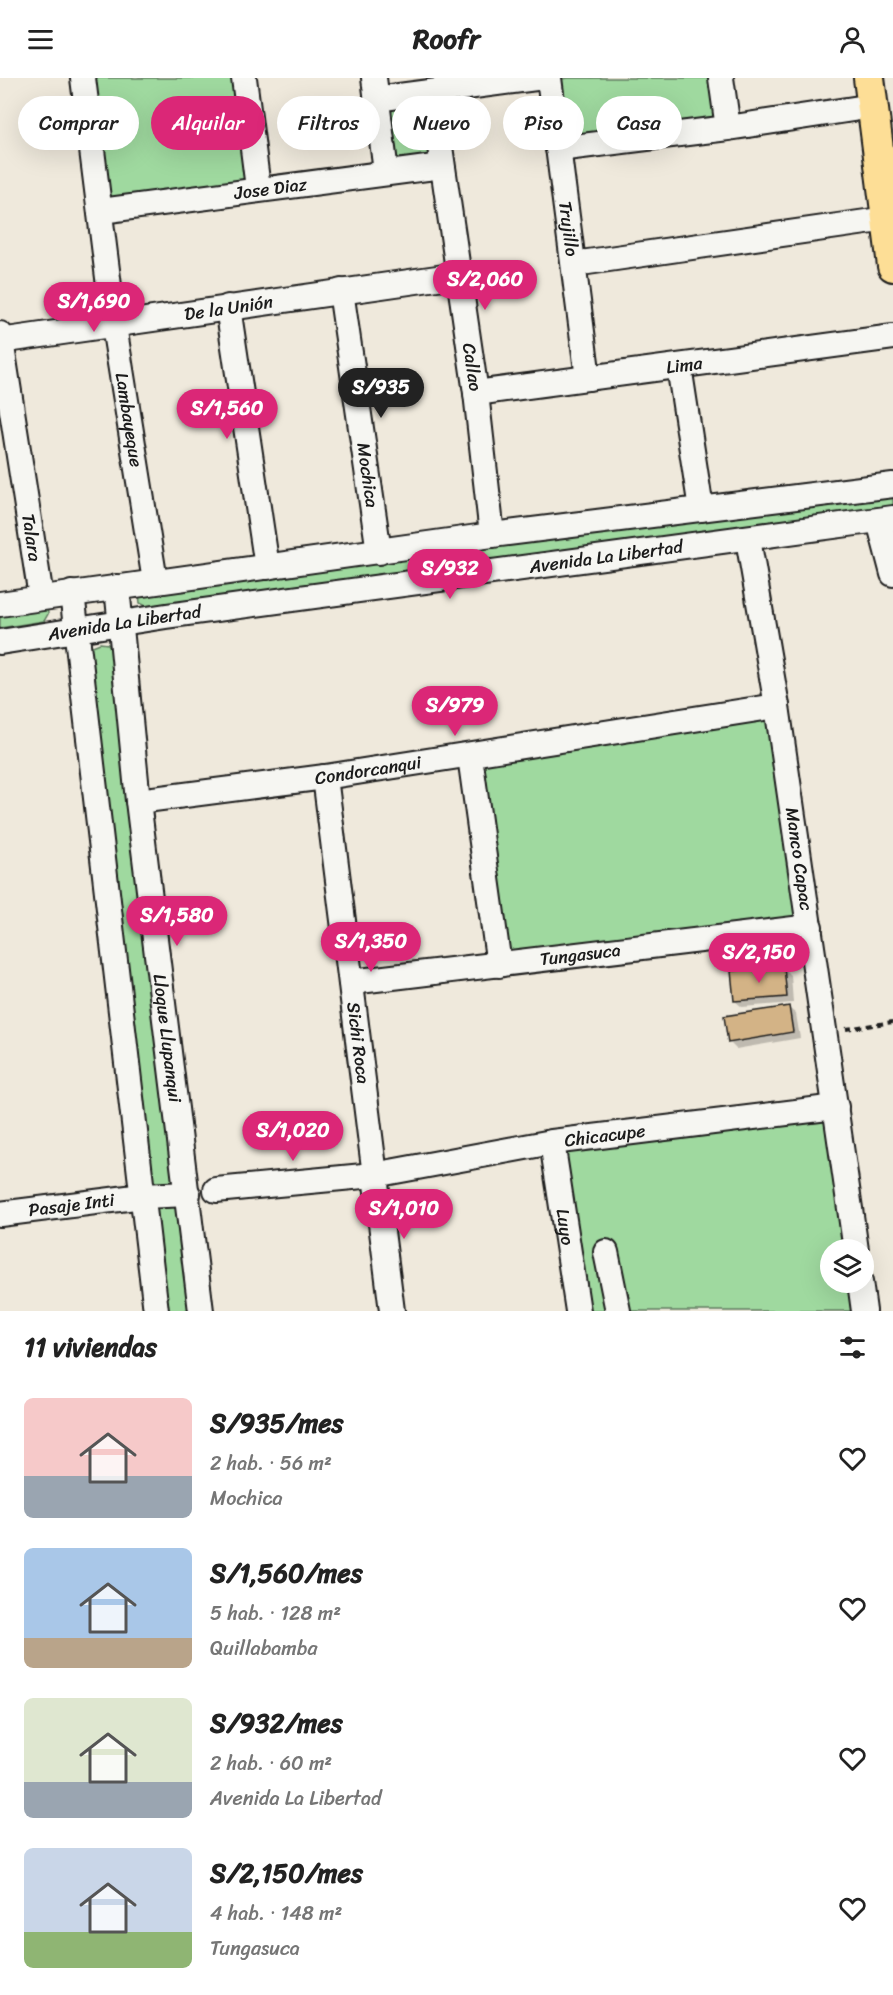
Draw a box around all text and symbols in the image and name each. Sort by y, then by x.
text: Roofr [413,15,480,63]
icon: menu [24,23,57,56]
icon: person [836,23,869,56]
chip: Comprar [18,96,139,150]
chip: Alquilar [151,96,265,150]
chip: Filtros [277,96,380,150]
chip: Nuevo [392,96,491,150]
chip: Piso [503,96,584,150]
chip: Casa [596,96,682,150]
street label: Jose Diaz [231,168,309,209]
street label: Trujillo [549,199,588,258]
pin: S/2,060 [430,260,540,311]
text: S/2,060 [447,262,523,297]
pin: S/1,690 [39,282,149,333]
text: S/1,690 [58,284,130,319]
street label: De la Unión [182,286,275,330]
street label: Callao [453,341,492,393]
street label: Lima [664,347,705,383]
pin: S/935 [339,368,423,419]
street label: Lambayeque [106,370,152,470]
text: S/935 [352,370,410,405]
pin: S/1,560 [172,389,282,440]
text: S/1,560 [191,391,263,426]
street label: Mochica [347,440,388,510]
street label: Talara [12,511,51,564]
street label: Avenida La Libertad [526,530,686,583]
pin: S/932 [408,549,492,600]
text: S/932 [421,551,479,586]
street label: Avenida La Libertad [45,595,205,650]
pin: S/979 [413,686,497,737]
text: S/979 [426,688,484,723]
street label: Condorcanqui [313,746,424,794]
street label: Manco Capac [776,805,823,913]
pin: S/1,580 [122,896,232,947]
text: S/1,580 [140,898,214,933]
pin: S/1,350 [316,922,426,973]
text: S/1,350 [335,924,407,959]
pin: S/2,150 [704,933,814,984]
street label: Tungasuca [538,934,622,975]
text: S/2,150 [723,935,795,970]
street label: Lloque Llupanqui [143,972,191,1105]
street label: Sichi Roca [337,1000,379,1086]
pin: S/1,020 [238,1111,348,1162]
text: S/1,020 [256,1113,330,1148]
street label: Chicacupe [563,1115,647,1156]
street label: Pasaje Inti [27,1184,117,1226]
pin: S/1,010 [349,1189,459,1240]
text: S/1,010 [369,1191,439,1226]
street label: Luyo [546,1207,584,1247]
map controls [820,1239,874,1293]
button: layers [820,1239,874,1293]
text: 11 viviendas [24,1324,157,1370]
icon: filters [836,1331,869,1364]
text: S/935/mes [210,1400,344,1446]
icon: home [72,1422,144,1494]
icon: heart [836,1442,869,1475]
text: 2 hab. · 56 m² [210,1446,332,1481]
text: Mochica [210,1481,282,1516]
text: S/1,560/mes [210,1550,363,1596]
icon: home [72,1572,144,1644]
icon: heart [836,1592,869,1625]
text: 5 hab. · 128 m² [210,1596,341,1631]
text: Quillabamba [210,1631,317,1666]
text: S/932/mes [210,1700,343,1746]
icon: home [72,1722,144,1794]
icon: heart [836,1742,869,1775]
text: 2 hab. · 60 m² [210,1746,332,1781]
text: Avenida La Libertad [210,1781,381,1816]
text: S/2,150/mes [210,1850,363,1896]
icon: home [72,1872,144,1944]
icon: heart [836,1892,869,1925]
text: 4 hab. · 148 m² [210,1896,342,1931]
text: Tungasuca [210,1931,300,1966]

